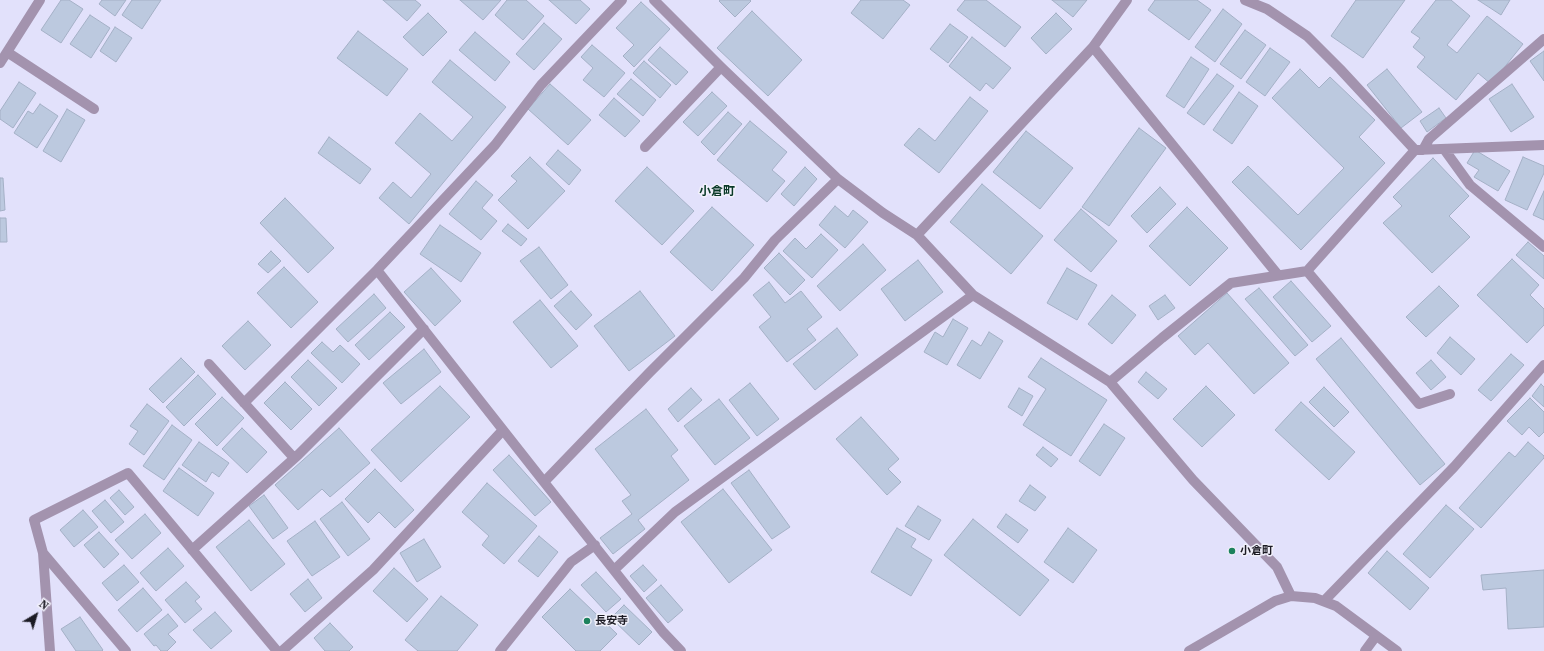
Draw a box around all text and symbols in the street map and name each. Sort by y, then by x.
district label: 小倉町 [699,185,735,199]
place label: 小倉町 [1240,544,1273,558]
marker: 小倉町 [1227,546,1237,556]
north arrow [16,595,56,635]
text: N [36,597,51,614]
place label: 長安寺 [595,614,628,628]
marker: 長安寺 [582,616,592,626]

